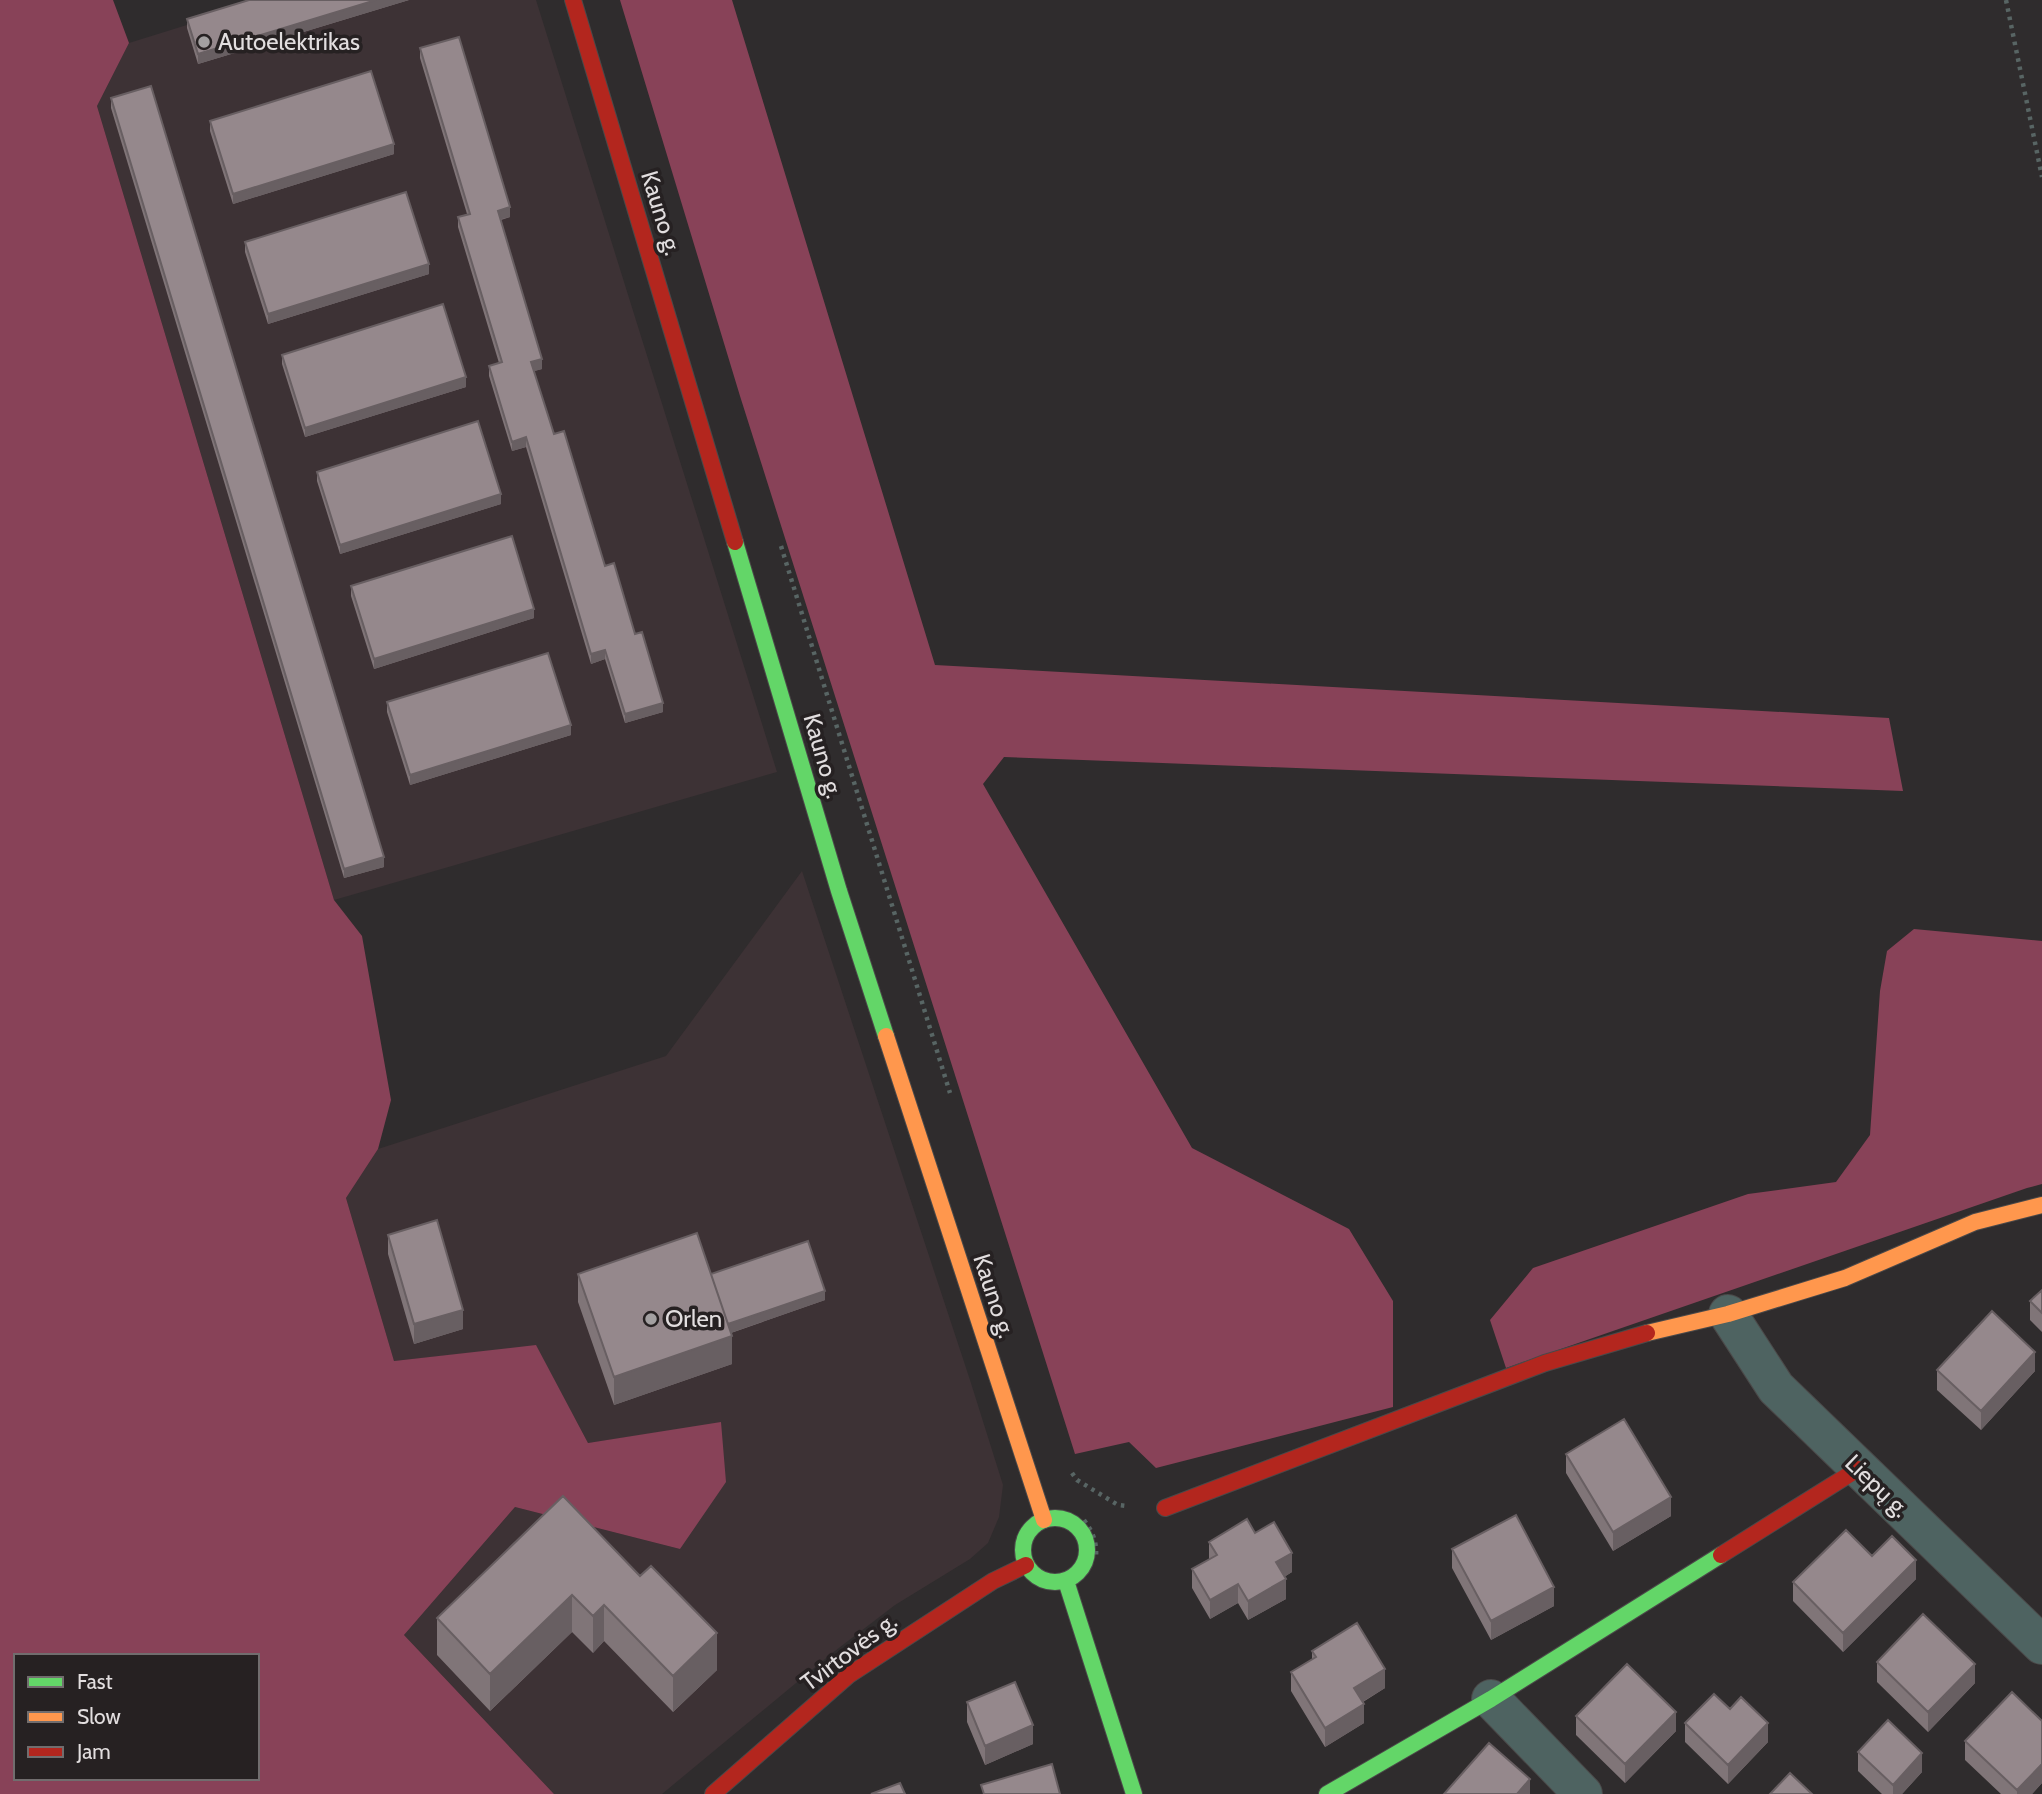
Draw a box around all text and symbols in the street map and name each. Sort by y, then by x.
place label: Autoelektrikas [218,27,360,56]
marker: Autoelektrikas [196,34,212,50]
street label: Kauno g. [635,167,688,259]
street label: Kauno g. [798,710,849,802]
street label: Kauno g. [967,1250,1022,1342]
place label: Orlen [665,1304,722,1333]
marker: Orlen [643,1311,659,1327]
street label: Liepų g. [1839,1448,1915,1523]
street label: Tvirtovės g. [795,1606,902,1697]
legend [14,1654,259,1780]
text: Fast [77,1669,113,1694]
text: Slow [77,1704,121,1729]
text: Jam [76,1739,111,1764]

